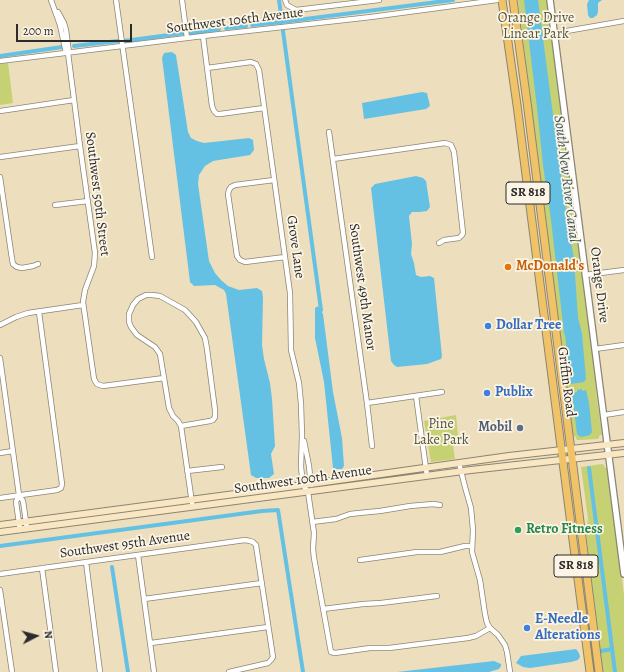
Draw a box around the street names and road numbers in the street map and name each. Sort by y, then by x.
street label: Southwest 106th Avenue [166,4,304,38]
street label: Southwest 50th Street [81,131,113,257]
road number: SR 818 [506,182,550,204]
street label: Grove Lane [282,214,308,280]
street label: Southwest 49th Manor [345,222,379,352]
street label: Orange Drive [586,246,612,324]
street label: Griffin Road [553,346,579,418]
street label: Southwest 100th Avenue [233,462,373,498]
street label: Southwest 95th Avenue [59,528,191,562]
road number: SR 818 [554,555,598,577]

